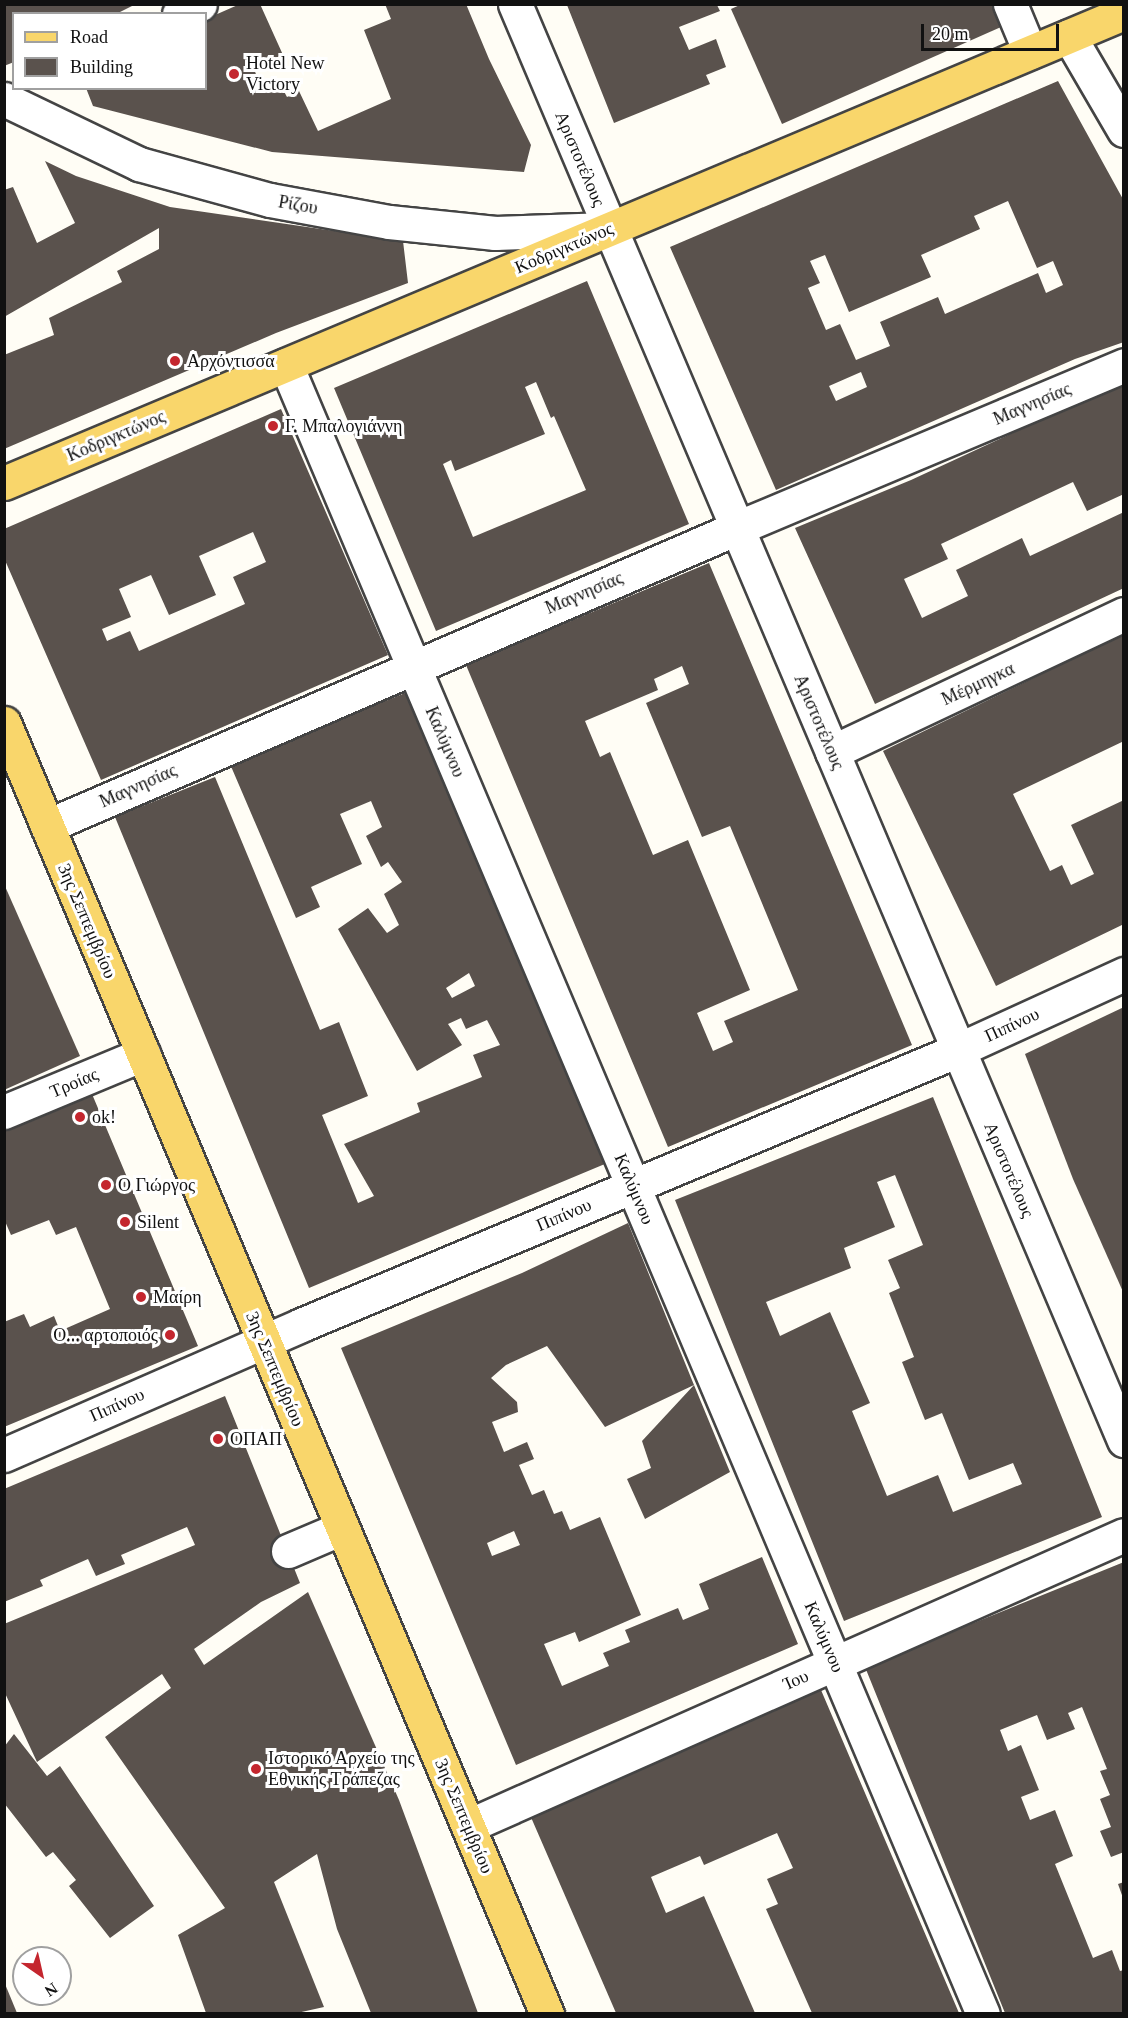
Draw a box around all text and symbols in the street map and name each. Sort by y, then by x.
legend [12,12,207,90]
scale bar [924,12,1062,50]
text: 20 m [932,24,969,44]
text: Road [70,27,108,47]
place label: Hotel New Victory [246,53,324,96]
text: Building [70,57,133,77]
marker: Hotel New Victory [227,67,241,81]
street label: Αριστοτέλους [550,108,610,210]
street label: Ρίζου [277,191,319,219]
street label: Κοδριγκτώνος [512,218,616,278]
place label: Αρχόντισσα [187,350,275,372]
marker: Αρχόντισσα [168,354,182,368]
street label: Μαγνησίας [990,378,1074,430]
street label: Κοδριγκτώνος [64,406,168,466]
place label: Γ. Μπαλογιάννη [285,415,402,437]
marker: Γ. Μπαλογιάννη [266,419,280,433]
street label: Μαγνησίας [542,567,626,619]
street label: Μέρμηγκα [938,658,1018,710]
street label: Αριστοτέλους [789,671,849,773]
street label: Καλύμνου [420,703,470,781]
street label: Μαγνησίας [96,759,180,813]
street label: 3ης Σεπτεμβρίου [53,860,121,982]
street label: Πιπίνου [981,1003,1043,1047]
street label: Τροίας [47,1063,101,1103]
place label: ok! [92,1106,116,1128]
marker: ok! [73,1110,87,1124]
street label: Αριστοτέλους [979,1119,1039,1221]
street label: Καλύμνου [609,1150,659,1228]
place label: Ο Γιώργος [118,1174,195,1196]
marker: Ο Γιώργος [99,1178,113,1192]
street label: Πιπίνου [533,1194,595,1236]
place label: Silent [137,1211,179,1233]
marker: Silent [118,1215,132,1229]
place label: Μαίρη [153,1286,202,1308]
marker: Μαίρη [134,1290,148,1304]
street label: 3ης Σεπτεμβρίου [241,1308,309,1430]
place label: Ο... αρτοποιός [53,1324,158,1346]
marker: Ο... αρτοποιός [163,1328,177,1342]
street label: Πιπίνου [86,1383,148,1427]
place label: ΟΠΑΠ [230,1428,282,1450]
marker: ΟΠΑΠ [211,1432,225,1446]
street label: Καλύμνου [799,1598,849,1676]
street label: Ίου [780,1665,812,1695]
place label: Ιστορικό Αρχείο της Εθνικής Τράπεζας [268,1748,416,1790]
street label: 3ης Σεπτεμβρίου [430,1755,498,1877]
marker: Ιστορικό Αρχείο της Εθνικής Τράπεζας [249,1762,263,1776]
north arrow [12,1946,72,2006]
text: N [42,1979,61,2000]

